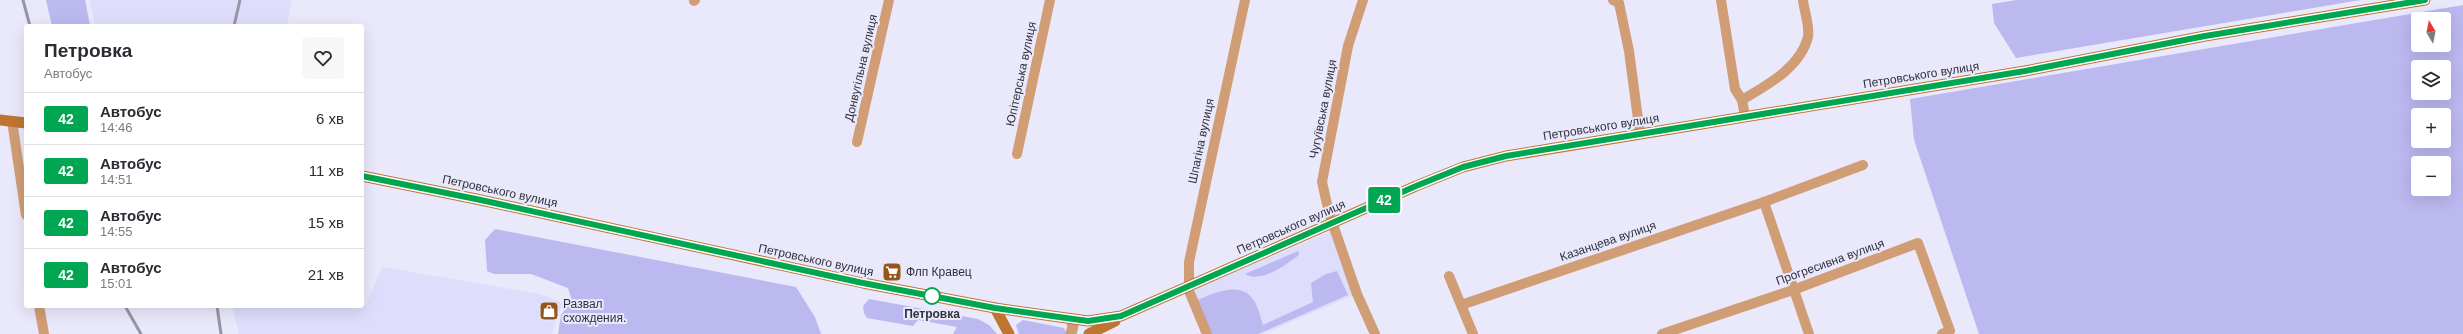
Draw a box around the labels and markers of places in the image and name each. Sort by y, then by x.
supermarket icon: Флп Кравец [881,261,903,283]
place label: Флп Кравец [906,265,972,279]
marker: Петровка [923,287,941,305]
place label: Развал схождения. [563,297,626,325]
shop icon: Развал схождения. [538,300,560,322]
place label: Петровка [904,307,960,321]

